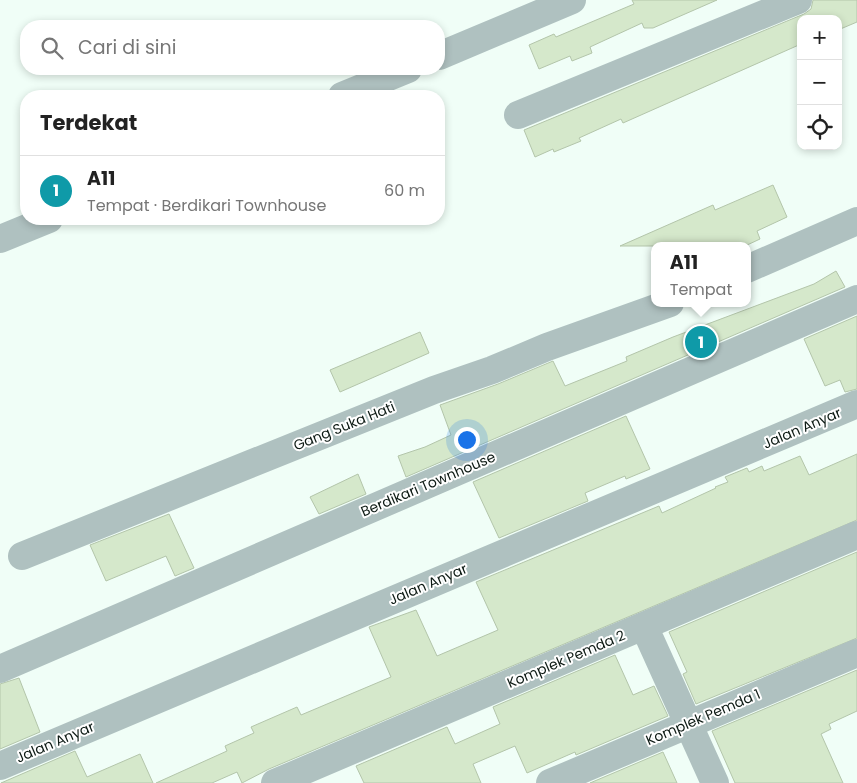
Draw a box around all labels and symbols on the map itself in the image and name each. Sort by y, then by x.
pin: 1 [685,323,717,361]
street label: Gang Suka Hati [290,397,398,455]
street label: Jalan Anyar [760,402,844,454]
your location [454,427,480,453]
street label: Berdikari Townhouse [358,446,499,521]
street label: Jalan Anyar [386,558,470,610]
street label: Komplek Pemda 2 [504,625,628,693]
street label: Komplek Pemda 1 [643,684,763,750]
street label: Jalan Anyar [13,716,97,768]

